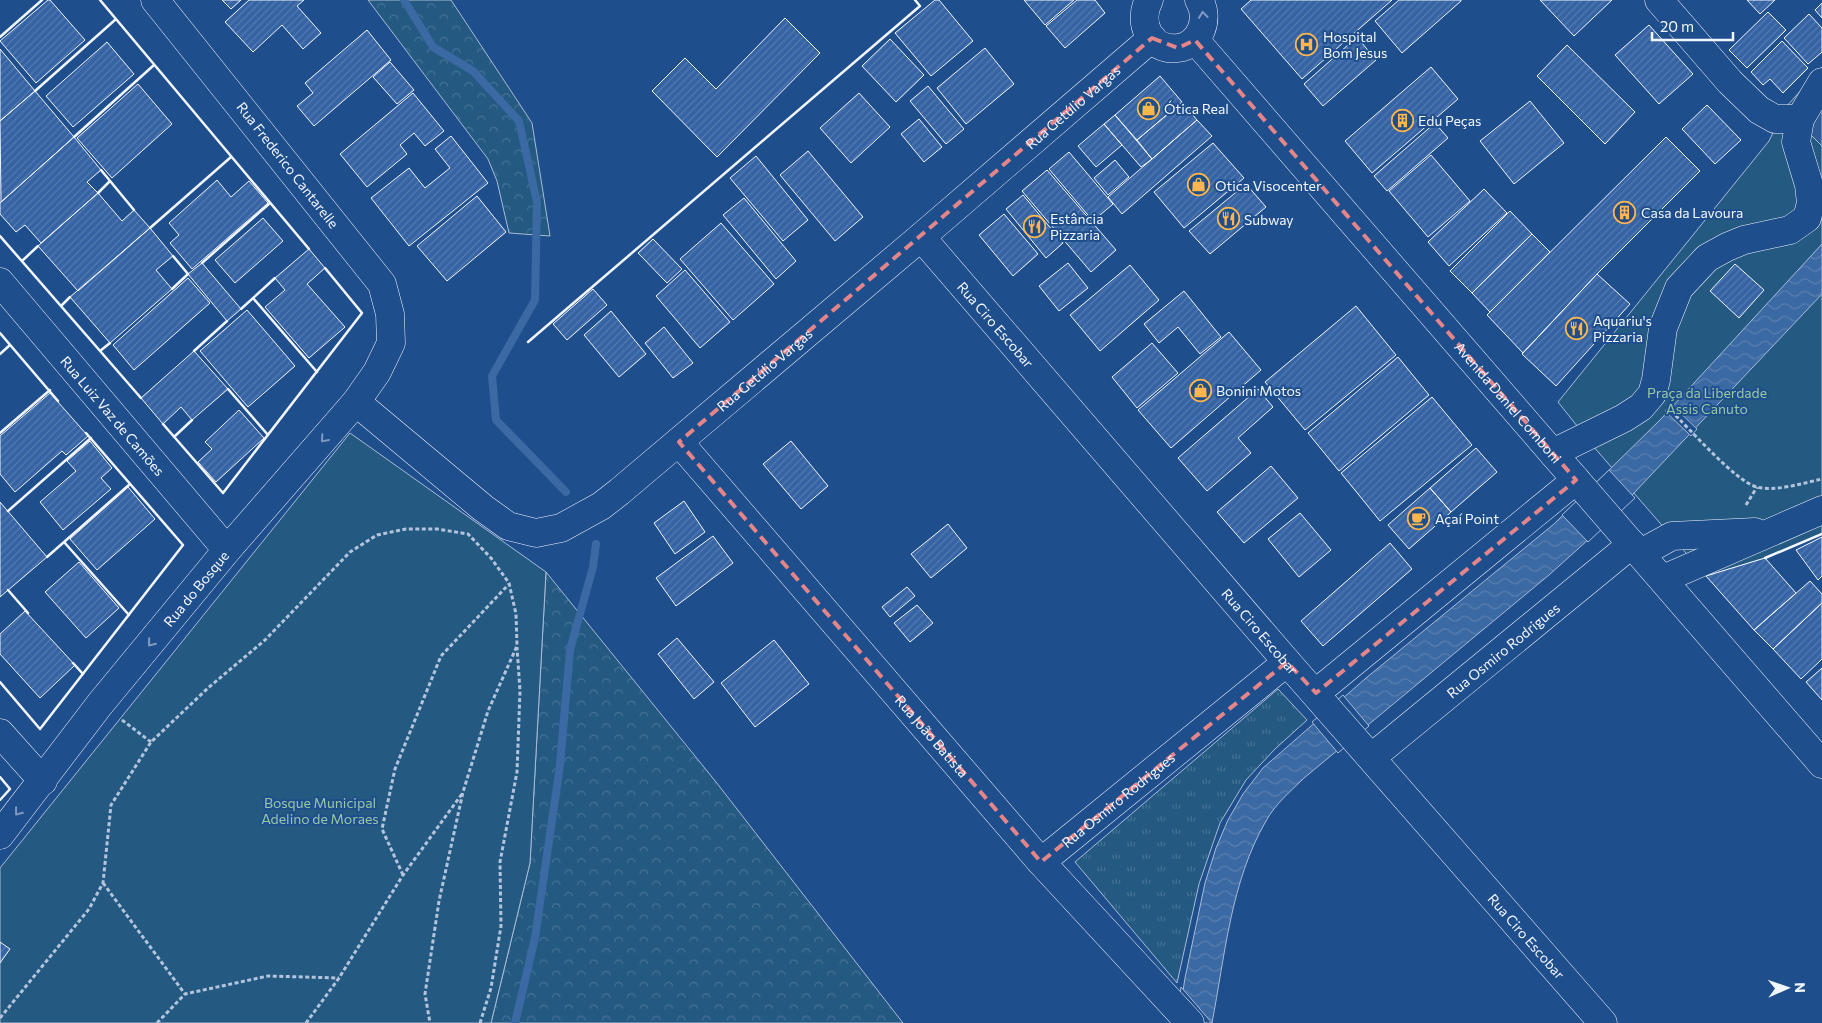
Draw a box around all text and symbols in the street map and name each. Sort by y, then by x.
scale bar [1652,10,1733,42]
one-way arrow [1198,11,1209,19]
text: 20 m [1660,17,1694,35]
place label: Hospital Bom Jesus [1323,28,1387,61]
hospital icon: Hospital Bom Jesus [1295,32,1319,56]
street label: Rua Getúlio Vargas [1021,61,1123,152]
shop icon: Ótica Real [1136,96,1160,120]
street label: Rua Frederico Cantarelle [233,98,343,232]
place label: Ótica Real [1164,100,1229,117]
building icon: Edu Peças [1390,108,1414,132]
place label: Edu Peças [1418,112,1481,129]
shop icon: Otica Visocenter [1187,173,1211,197]
place label: Otica Visocenter [1215,177,1322,194]
building icon: Casa da Lavoura [1613,200,1637,224]
place label: Casa da Lavoura [1641,204,1743,221]
restaurant icon: Subway [1216,207,1240,231]
place label: Estância Pizzaria [1050,210,1103,243]
place label: Subway [1244,211,1294,228]
restaurant icon: Estância Pizzaria [1022,214,1046,238]
street label: Rua Ciro Escobar [954,278,1038,371]
place label: Aquariu's Pizzaria [1593,312,1652,345]
restaurant icon: Aquariu's Pizzaria [1565,316,1589,340]
street label: Rua Getúlio Vargas [713,324,815,415]
street label: Avenida Daniel Comboni [1452,338,1566,466]
street label: Rua Luiz Vaz de Camões [58,352,169,479]
shop icon: Bonini Motos [1188,378,1212,402]
place label: Bonini Motos [1216,382,1301,399]
park label: Praça da Liberdade Assis Canuto [1647,384,1767,417]
one-way arrow [320,433,329,442]
cafe icon: Açaí Point [1407,506,1431,530]
place label: Açaí Point [1435,510,1499,527]
street label: Rua do Bosque [159,547,232,630]
street label: Rua Ciro Escobar [1219,585,1302,678]
street label: Rua Osmiro Rodrigues [1443,599,1563,701]
one-way arrow [147,637,156,646]
street label: Rua João Batista [892,691,972,780]
street label: Rua Osmiro Rodrigues [1058,748,1178,851]
park label: Bosque Municipal Adelino de Moraes [261,794,379,827]
one-way arrow [16,806,24,815]
street label: Rua Ciro Escobar [1485,890,1569,983]
north arrow [1762,963,1812,1013]
text: N [1792,982,1809,993]

